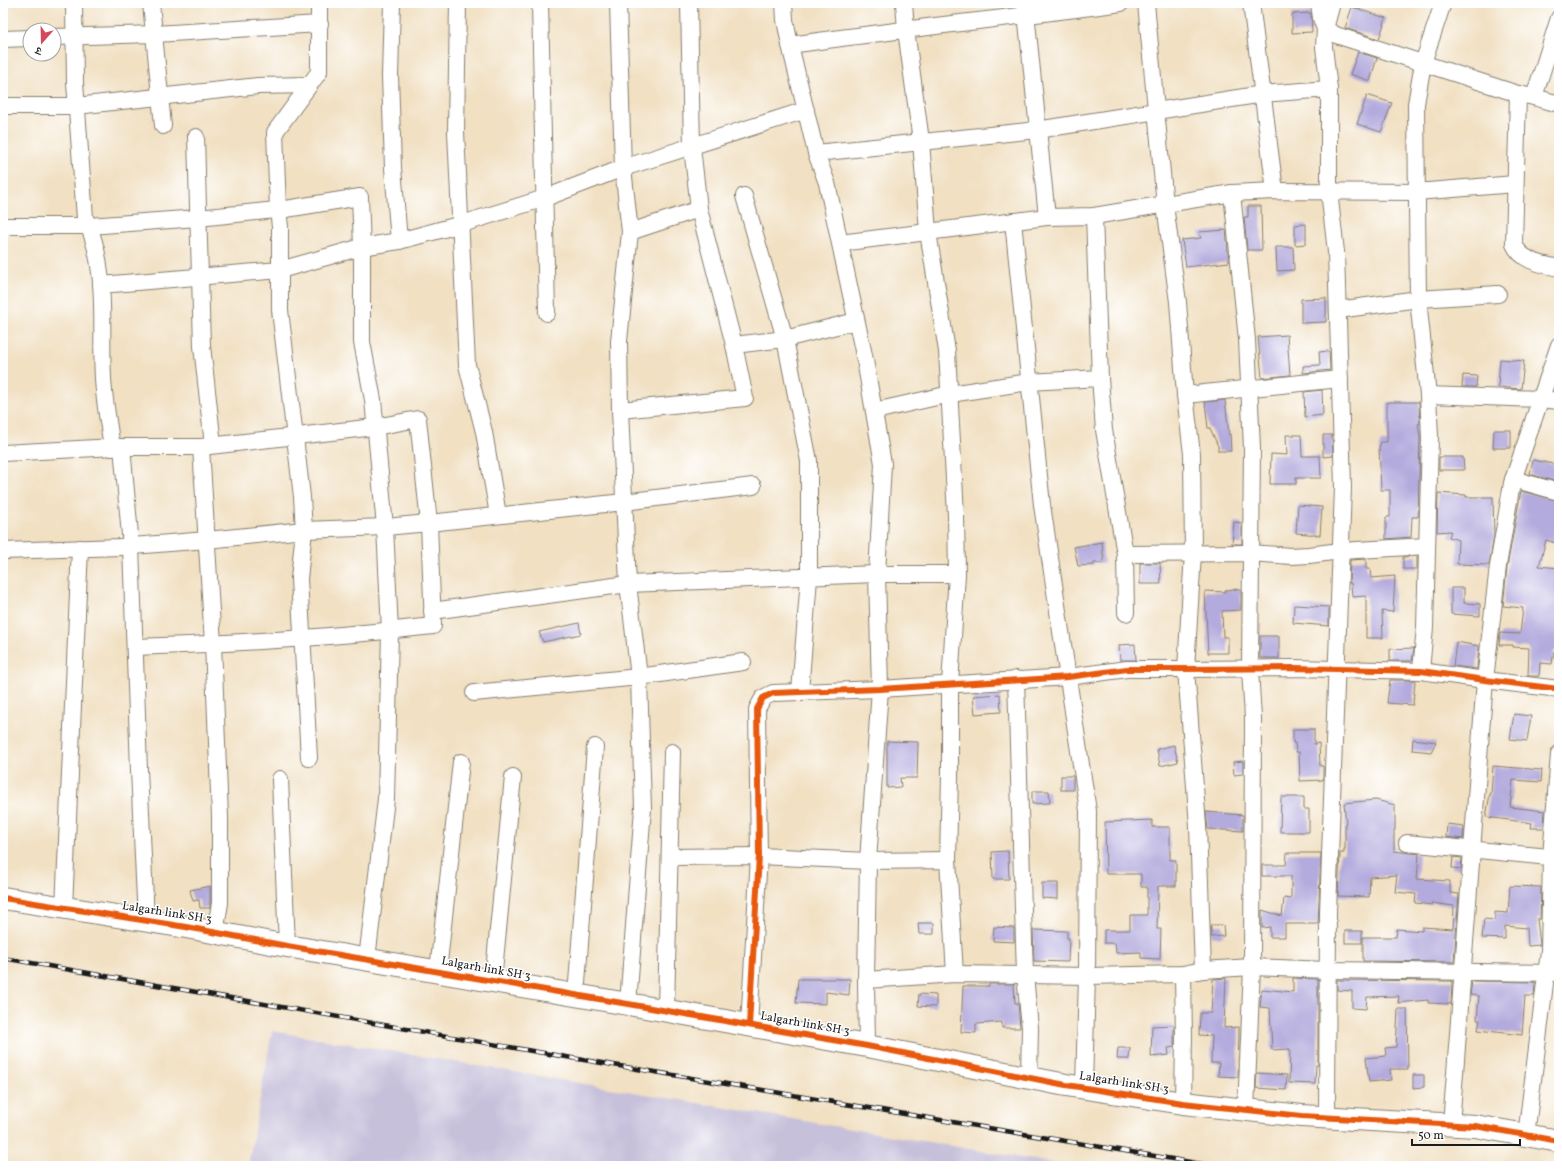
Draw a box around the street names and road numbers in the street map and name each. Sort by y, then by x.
street label: Lalgarh link SH 3 [121,898,213,928]
street label: Lalgarh link SH 3 [440,953,532,985]
street label: Lalgarh link SH 3 [759,1008,851,1040]
street label: Lalgarh link SH 3 [1078,1068,1170,1098]

